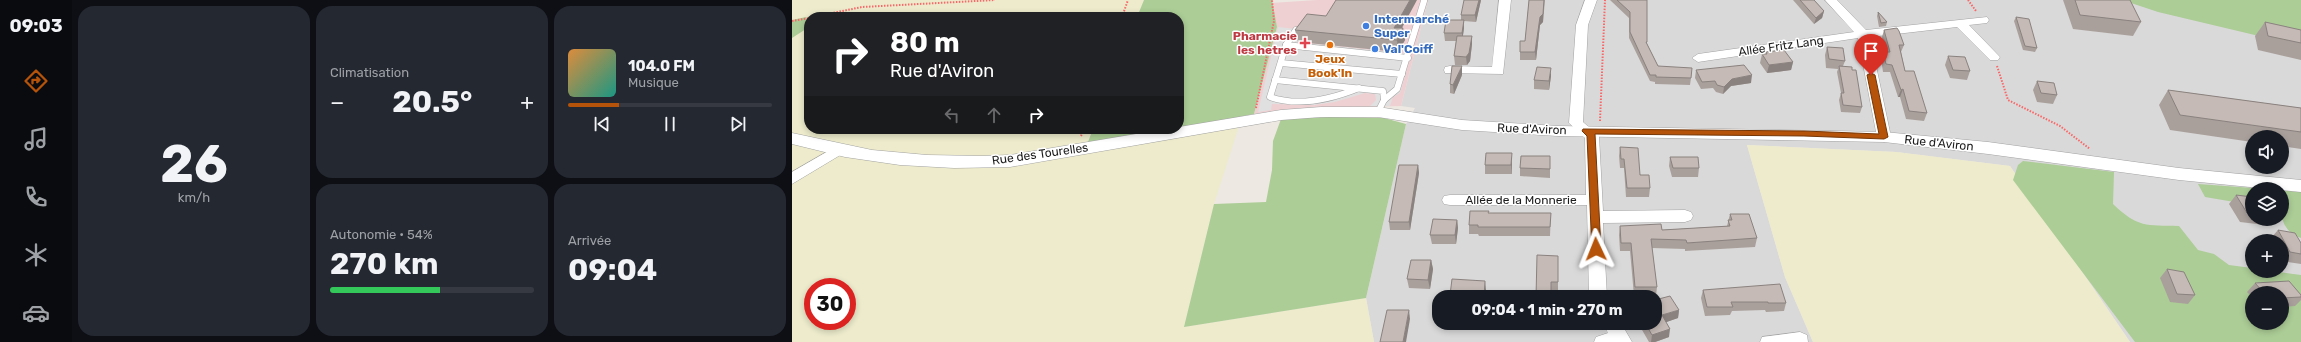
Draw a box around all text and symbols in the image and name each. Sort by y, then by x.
place label: Intermarché Super [1374,12,1449,40]
text: 09:03 [9,15,63,37]
marker: Intermarché Super [1361,21,1371,31]
text: 80 m [890,26,960,59]
icon: right [824,28,876,80]
place label: Pharmacie les hetres [1233,29,1297,57]
street label: Allée Fritz Lang [1737,33,1825,59]
pin [1854,34,1888,75]
marker: Pharmacie les hetres [1300,38,1310,48]
marker: Jeux Book'In [1325,40,1335,50]
icon: arrive [1860,40,1882,62]
place label: Val'Coiff [1383,42,1433,56]
marker: Val'Coiff [1370,44,1380,54]
place label: Jeux Book'In [1308,52,1353,80]
text: 104.0 FM [628,57,695,75]
text: Rue d'Aviron [890,60,994,82]
text: Climatisation [330,65,409,80]
icon: directions [22,67,50,95]
text: Musique [628,75,679,90]
text: 20.5° [392,84,472,120]
text: − [330,89,344,116]
text: + [520,89,534,116]
icon: left [941,104,963,126]
icon: ahead [983,104,1005,126]
icon: right [1025,104,1047,126]
icon: previous [591,113,613,135]
icon: pause [659,113,681,135]
icon: next [727,113,749,135]
street label: Rue d'Aviron [1497,121,1567,137]
icon: music [22,125,50,153]
map controls [2245,130,2289,330]
button: sound [2245,130,2289,174]
street label: Rue d'Aviron [1904,132,1974,154]
text: 26 [160,133,228,195]
street label: Rue des Tourelles [991,140,1089,168]
button: layers [2245,182,2289,226]
icon: phone [22,183,50,211]
text: km/h [178,190,210,205]
street label: Allée de la Monnerie [1465,193,1577,207]
text: Autonomie · 54% [330,227,433,242]
position arrow [1575,228,1617,270]
text: Arrivée [568,233,611,248]
button: + [2245,234,2289,278]
icon: climate [22,241,50,269]
text: 270 km [330,246,439,282]
text: 09:04 [568,252,657,288]
speed limit sign: 30 [804,278,856,330]
button: − [2245,286,2289,330]
icon: car [22,299,50,327]
text: 09:04 · 1 min · 270 m [1471,301,1623,319]

